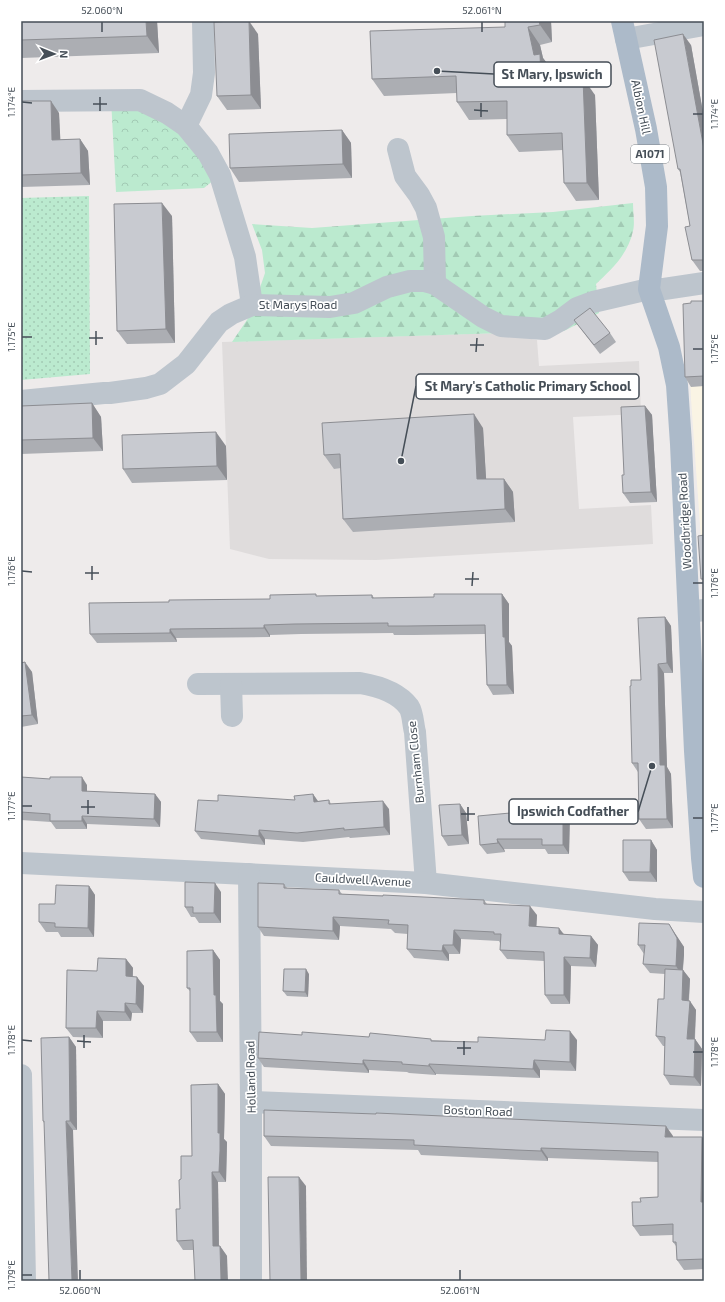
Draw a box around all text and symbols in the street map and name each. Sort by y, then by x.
text: 52.060°N [81,4,123,16]
text: 52.061°N [462,4,502,16]
north arrow [34,34,74,74]
text: N [58,50,71,58]
callout: St Mary, Ipswich [494,62,611,87]
text: St Mary, Ipswich [501,66,603,82]
street label: Albion Hill [629,78,655,136]
text: 1.174°E [5,86,17,117]
text: 1.174°E [708,98,720,129]
road number: A1071 [631,145,669,163]
street label: St Marys Road [259,297,337,311]
text: 1.175°E [5,322,17,352]
text: 1.175°E [708,334,720,364]
callout: St Mary's Catholic Primary School [416,374,639,399]
text: St Mary's Catholic Primary School [425,378,632,394]
street label: Woodbridge Road [674,472,694,570]
text: 1.176°E [5,556,17,586]
text: 1.176°E [708,568,720,598]
street label: Burnham Close [404,720,426,804]
text: 1.177°E [5,791,17,821]
callout: Ipswich Codfather [509,799,638,824]
text: Ipswich Codfather [517,803,629,819]
text: 1.177°E [708,803,720,833]
street label: Cauldwell Avenue [315,869,412,889]
text: 1.178°E [5,1024,17,1055]
text: 1.178°E [708,1036,720,1067]
street label: Holland Road [242,1041,258,1113]
street label: Boston Road [443,1102,513,1118]
text: 1.179°E [5,1260,17,1290]
text: 52.060°N [59,1284,101,1296]
text: 52.061°N [440,1284,480,1296]

